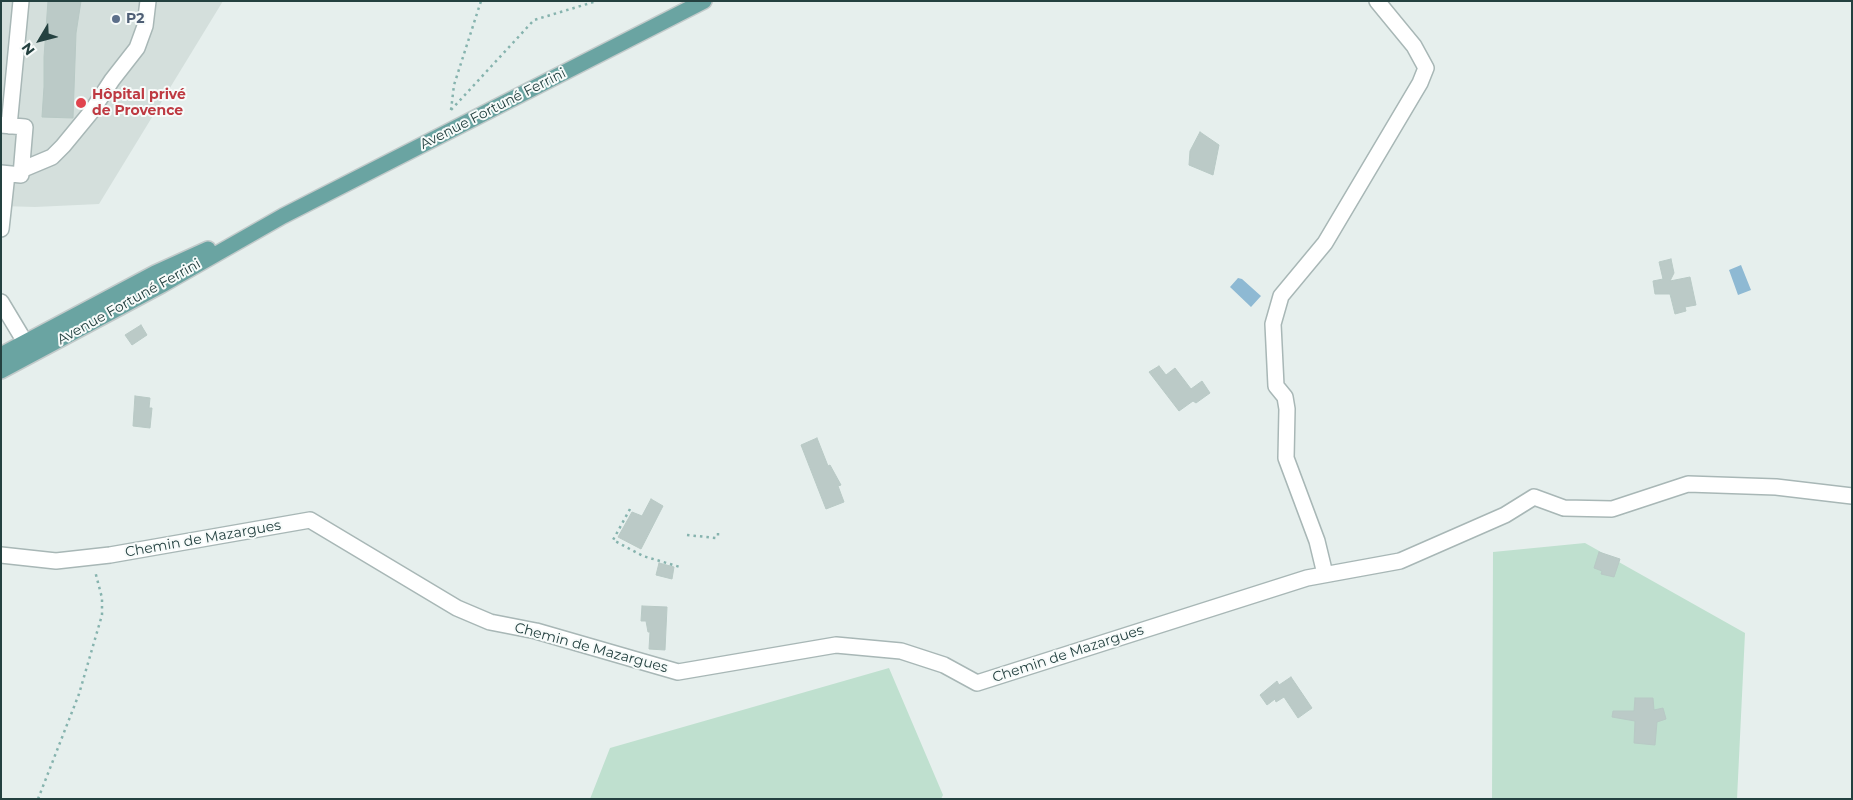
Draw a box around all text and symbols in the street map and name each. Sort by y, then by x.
place label: P2 [126,11,144,27]
marker: P2 [110,13,122,25]
north arrow [15,15,65,65]
text: N [17,39,39,59]
street label: Avenue Fortuné Ferrini [417,65,569,153]
place label: Hôpital privé de Provence [92,87,186,120]
marker: Hôpital privé de Provence [74,96,88,110]
street label: Avenue Fortuné Ferrini [54,256,204,348]
street label: Chemin de Mazargues [124,517,282,561]
street label: Chemin de Mazargues [513,619,669,677]
street label: Chemin de Mazargues [990,622,1146,686]

